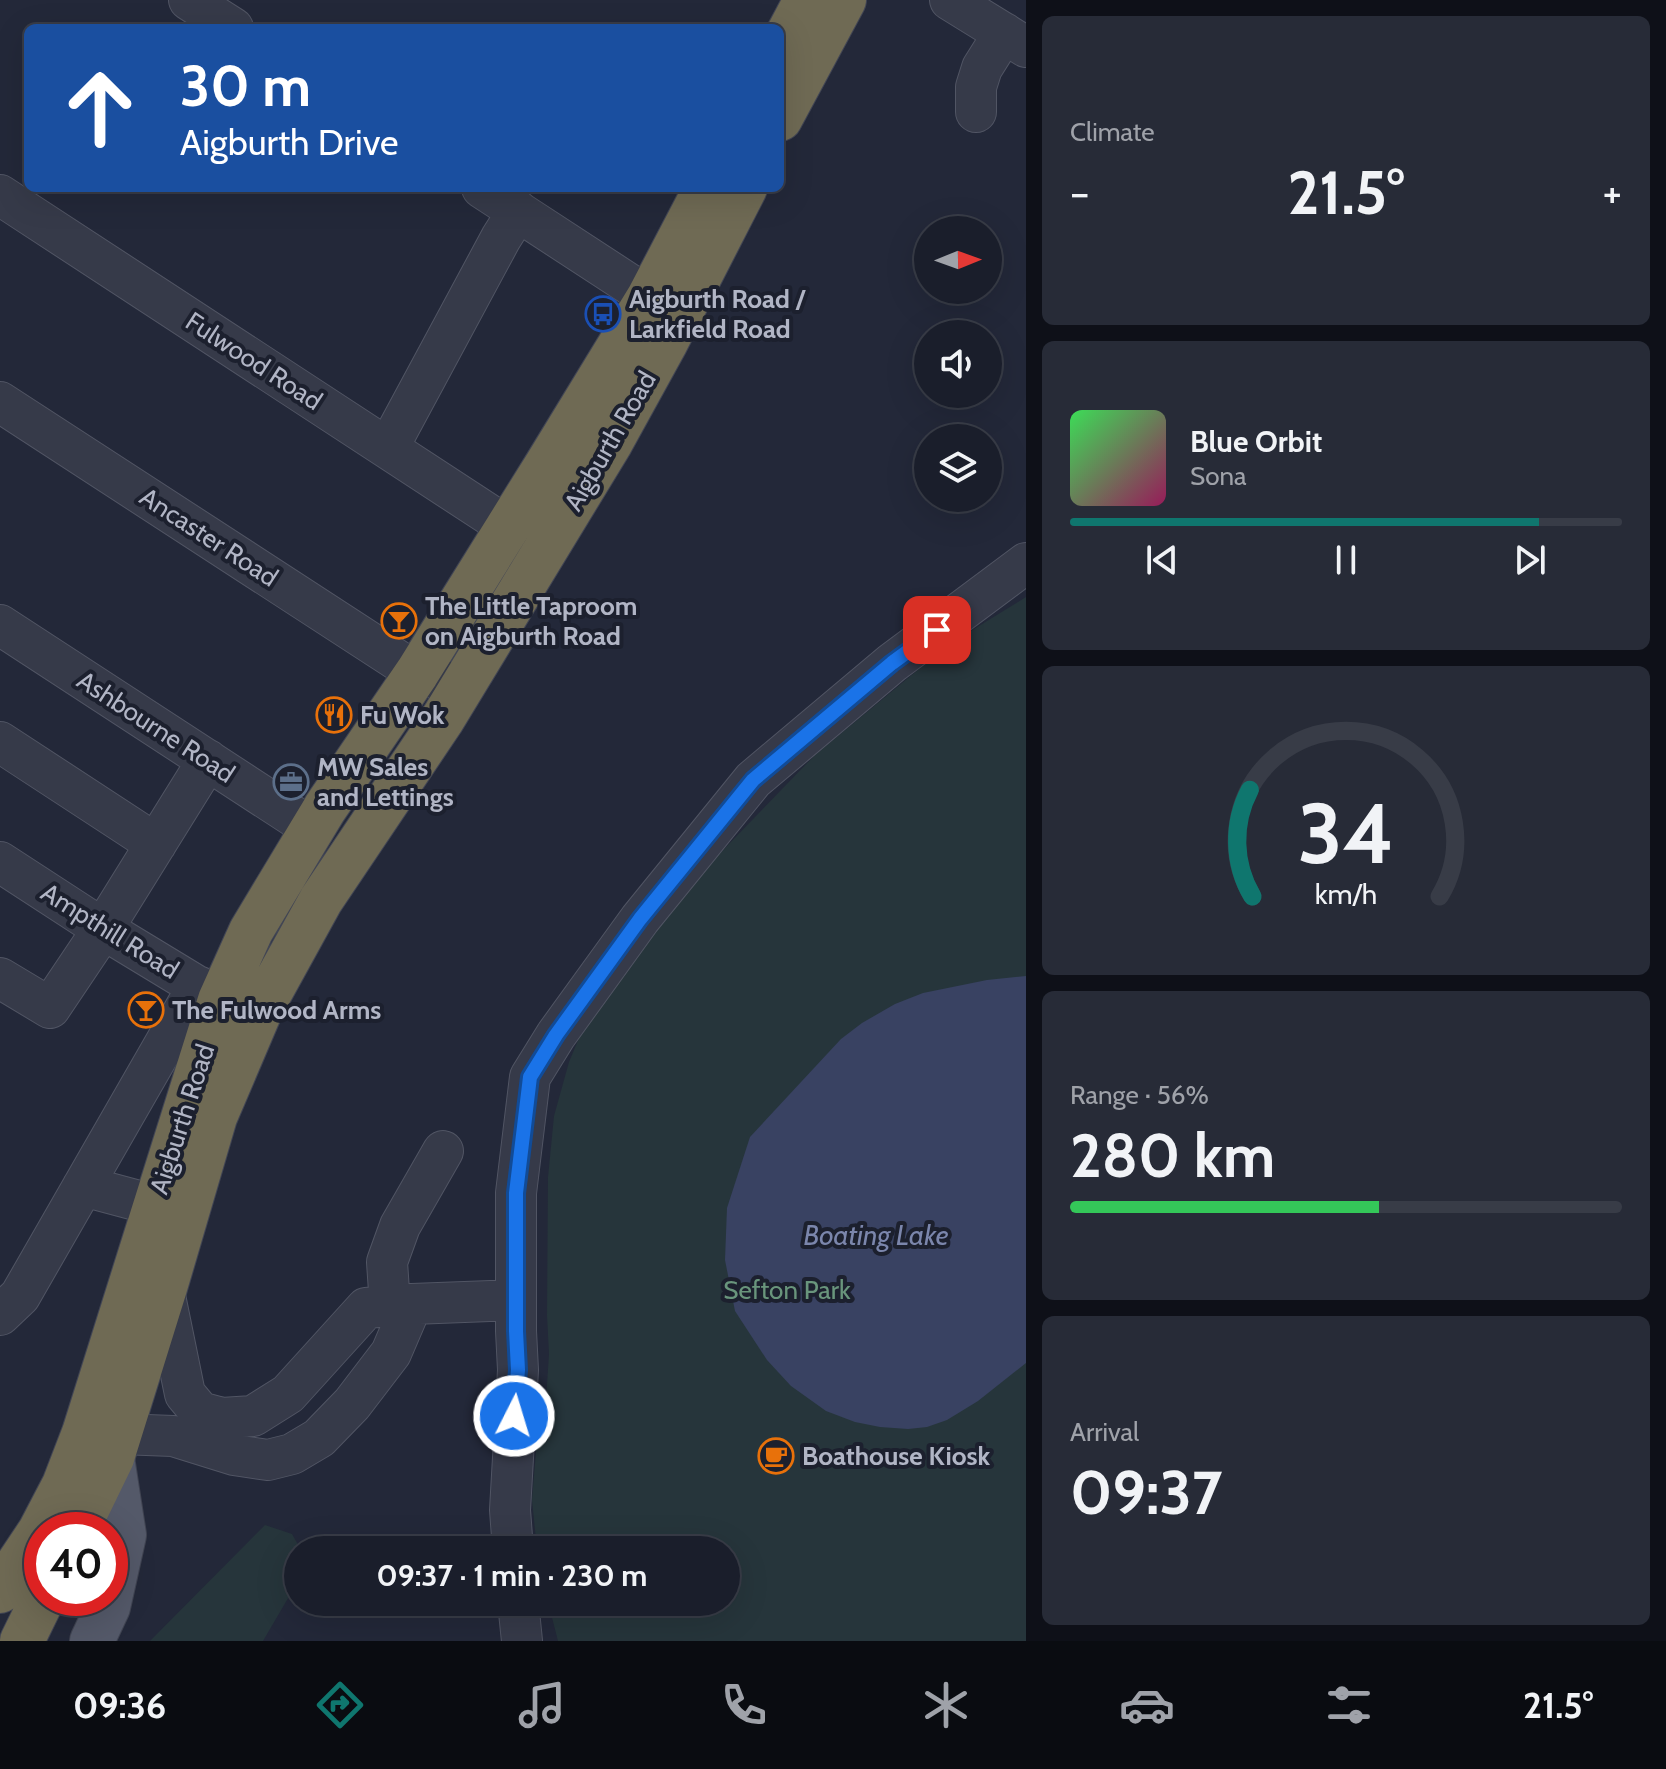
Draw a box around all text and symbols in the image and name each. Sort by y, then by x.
text: 30 m [180,52,311,120]
icon: ahead [48,56,152,160]
text: Climate [1070,116,1155,148]
text: Aigburth Drive [180,120,398,164]
text: 21.5° [1288,156,1404,229]
text: − [1070,166,1089,219]
text: + [1603,166,1622,219]
north arrow [914,216,1002,304]
map controls [914,216,1002,512]
place label: Aigburth Road / Larkfield Road [629,283,807,345]
bus stop icon: Aigburth Road / Larkfield Road [584,295,622,333]
street label: Fulwood Road [180,305,328,417]
button: sound [914,320,1002,408]
street label: Aigburth Road [557,366,663,516]
text: Blue Orbit [1190,423,1322,460]
button: layers [914,424,1002,512]
text: Sona [1190,460,1247,492]
street label: Ancaster Road [134,481,284,593]
icon: previous [1140,538,1184,582]
icon: pause [1324,538,1368,582]
icon: next [1508,538,1552,582]
place label: The Little Taproom on Aigburth Road [425,590,637,652]
pin [903,596,971,664]
bar icon: The Little Taproom on Aigburth Road [380,602,418,640]
icon: arrive [915,608,959,652]
street label: Ashbourne Road [71,664,241,790]
restaurant icon: Fu Wok [315,696,353,734]
place label: Fu Wok [360,699,445,731]
place label: MW Sales and Lettings [317,751,454,813]
office icon: MW Sales and Lettings [272,763,310,801]
text: 34 [1298,782,1394,883]
street label: Ampthill Road [35,876,185,986]
text: km/h [1315,876,1377,911]
bar icon: The Fulwood Arms [127,991,165,1029]
place label: The Fulwood Arms [172,994,381,1026]
street label: Aigburth Road [143,1040,221,1198]
text: Range · 56% [1070,1079,1209,1111]
text: 280 km [1070,1119,1275,1192]
water label: Boating Lake [803,1218,949,1252]
park label: Sefton Park [723,1274,851,1306]
position arrow [472,1374,556,1458]
text: Arrival [1070,1416,1139,1448]
cafe icon: Boathouse Kiosk [757,1437,795,1475]
place label: Boathouse Kiosk [802,1440,991,1472]
text: 09:37 [1070,1456,1222,1529]
speed limit sign: 40 [24,1512,128,1616]
text: 09:37 · 1 min · 230 m [377,1557,647,1594]
icon: directions [312,1677,368,1733]
icon: music [514,1677,570,1733]
icon: phone [716,1677,772,1733]
icon: climate [918,1677,974,1733]
icon: car [1119,1677,1175,1733]
icon: filters [1321,1677,1377,1733]
text: 09:36 [73,1683,166,1727]
text: 21.5° [1523,1683,1593,1727]

